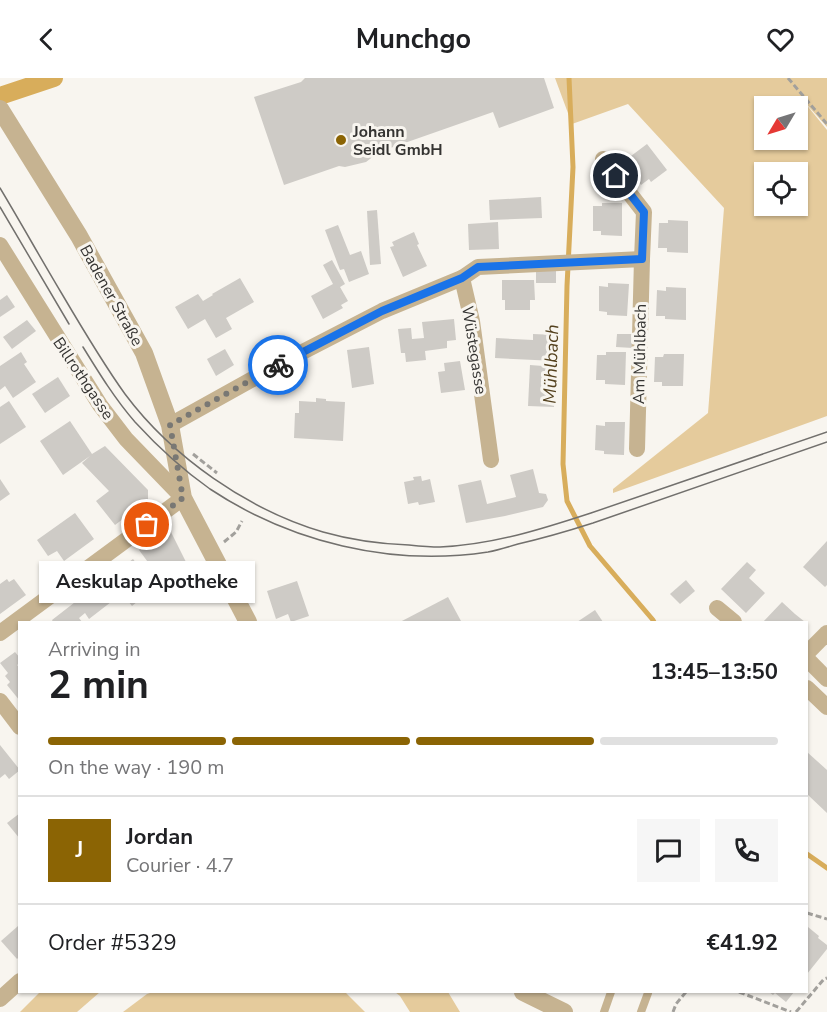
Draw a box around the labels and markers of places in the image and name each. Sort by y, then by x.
place label: Johann Seidl GmbH [352,121,443,161]
marker: Johann Seidl GmbH [334,133,348,147]
pin [590,150,641,201]
pin [121,499,172,550]
callout: Aeskulap Apotheke [39,561,255,603]

